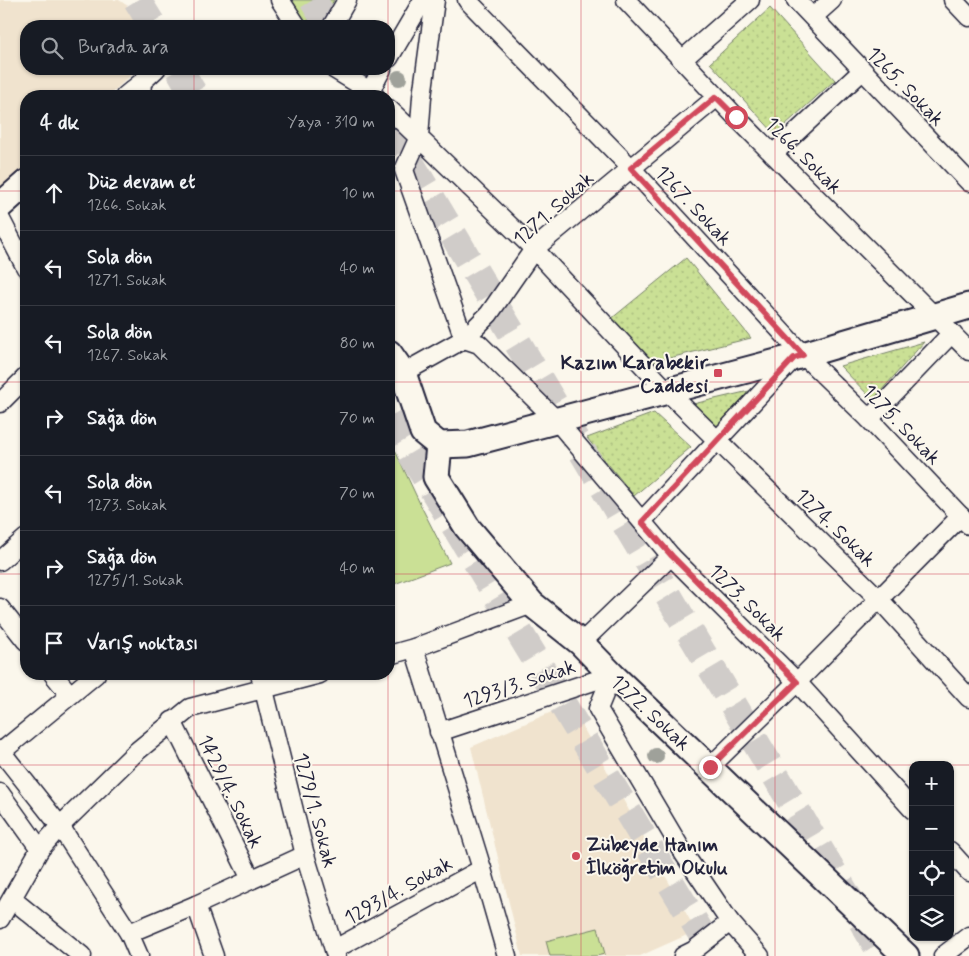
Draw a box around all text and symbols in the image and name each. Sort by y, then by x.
search box [20,20,395,75]
icon: search [38,34,66,62]
text: Burada ara [78,35,169,60]
street label: 1265. Sokak [860,41,950,133]
route start [725,106,748,129]
text: 4 dk [40,109,79,137]
street label: 1266. Sokak [758,111,848,201]
text: Yaya · 310 m [287,112,375,133]
street label: 1267. Sokak [649,160,737,252]
street label: 1271. Sokak [508,166,600,253]
text: Düz devam et [87,170,195,195]
icon: ahead [40,179,68,207]
text: 10 m [342,183,375,204]
text: 1266. Sokak [87,195,166,216]
text: Sola dön [87,245,152,270]
icon: left [40,254,68,282]
text: 40 m [339,258,375,279]
text: 1271. Sokak [87,270,167,291]
text: Sola dön [87,320,152,345]
icon: left [40,329,68,357]
text: 80 m [340,333,375,354]
text: 1267. Sokak [87,345,168,366]
place label: Kazım Karabekir Caddesi [561,350,709,400]
marker: Kazım Karabekir Caddesi [712,367,724,379]
street label: 1275. Sokak [855,379,946,471]
icon: right [40,404,68,432]
text: Sağa dön [87,406,157,431]
text: 70 m [339,408,375,429]
text: Sola dön [87,470,152,495]
icon: left [40,479,68,507]
text: 70 m [339,483,375,504]
street label: 1274. Sokak [789,483,881,573]
text: 1273. Sokak [87,495,167,516]
text: Sağa dön [87,545,157,570]
icon: right [40,554,68,582]
text: 40 m [339,558,375,579]
street label: 1273. Sokak [702,558,792,648]
text: 1275/1. Sokak [87,570,183,591]
icon: arrive [40,629,68,657]
text: Varış noktası [87,631,198,656]
street label: 1293/3. Sokak [460,653,579,715]
street label: 1272. Sokak [604,669,696,757]
street label: 1429/4. Sokak [190,730,269,853]
street label: 1279/1. Sokak [286,750,343,871]
route end [699,756,722,779]
map controls [909,761,954,941]
button: + [909,761,954,806]
button: − [909,806,954,851]
place label: Zübeyde Hanım İlköğretim Okulu [586,832,728,882]
street label: 1293/4. Sokak [340,850,458,932]
marker: Zübeyde Hanım İlköğretim Okulu [570,850,582,862]
button: locate [909,851,954,896]
button: layers [909,896,954,941]

